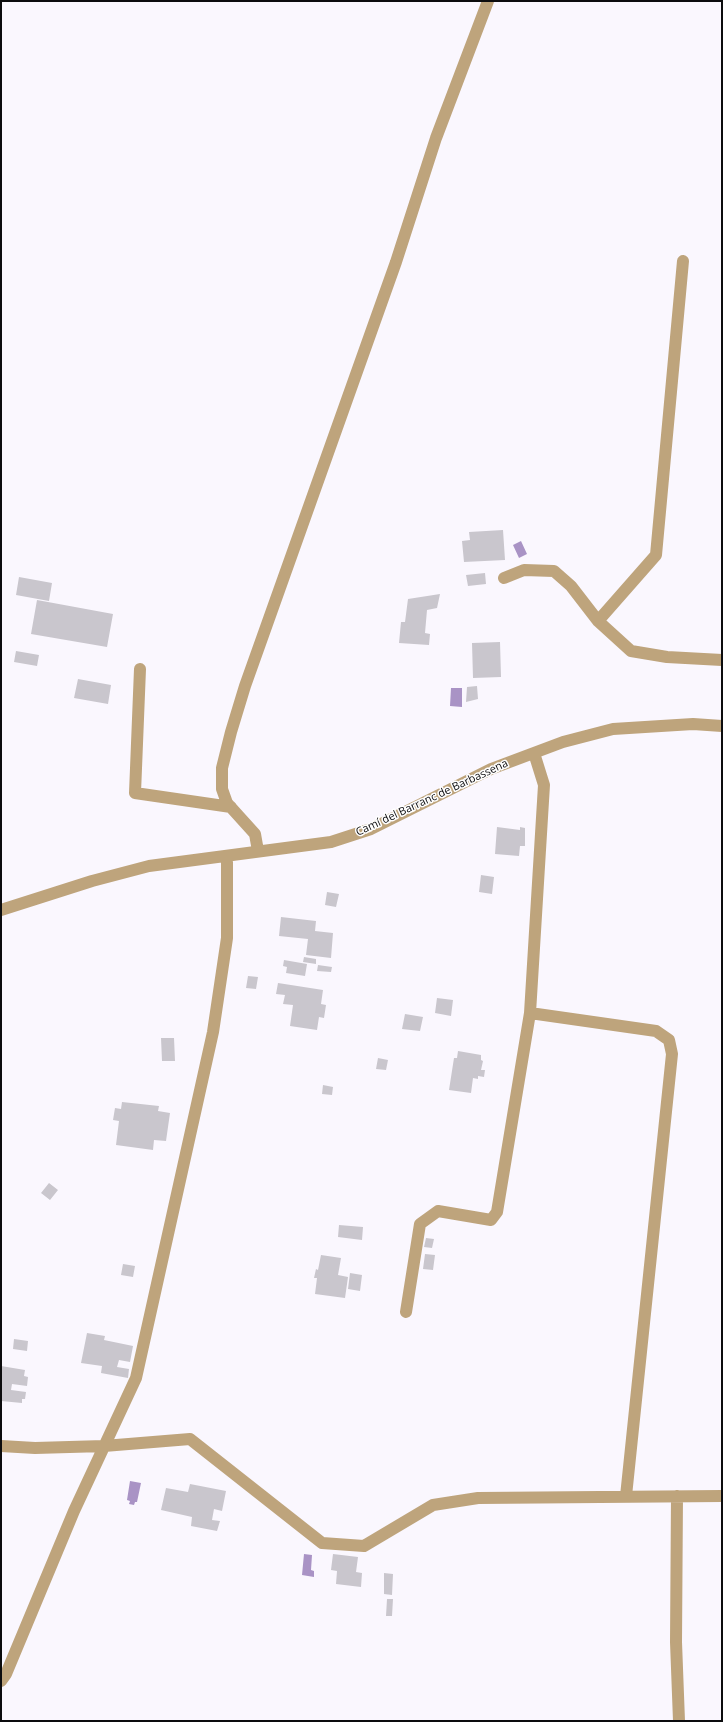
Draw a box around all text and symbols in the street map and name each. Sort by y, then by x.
street label: Camí del Barranc de Barbassena [354,757,510,839]

